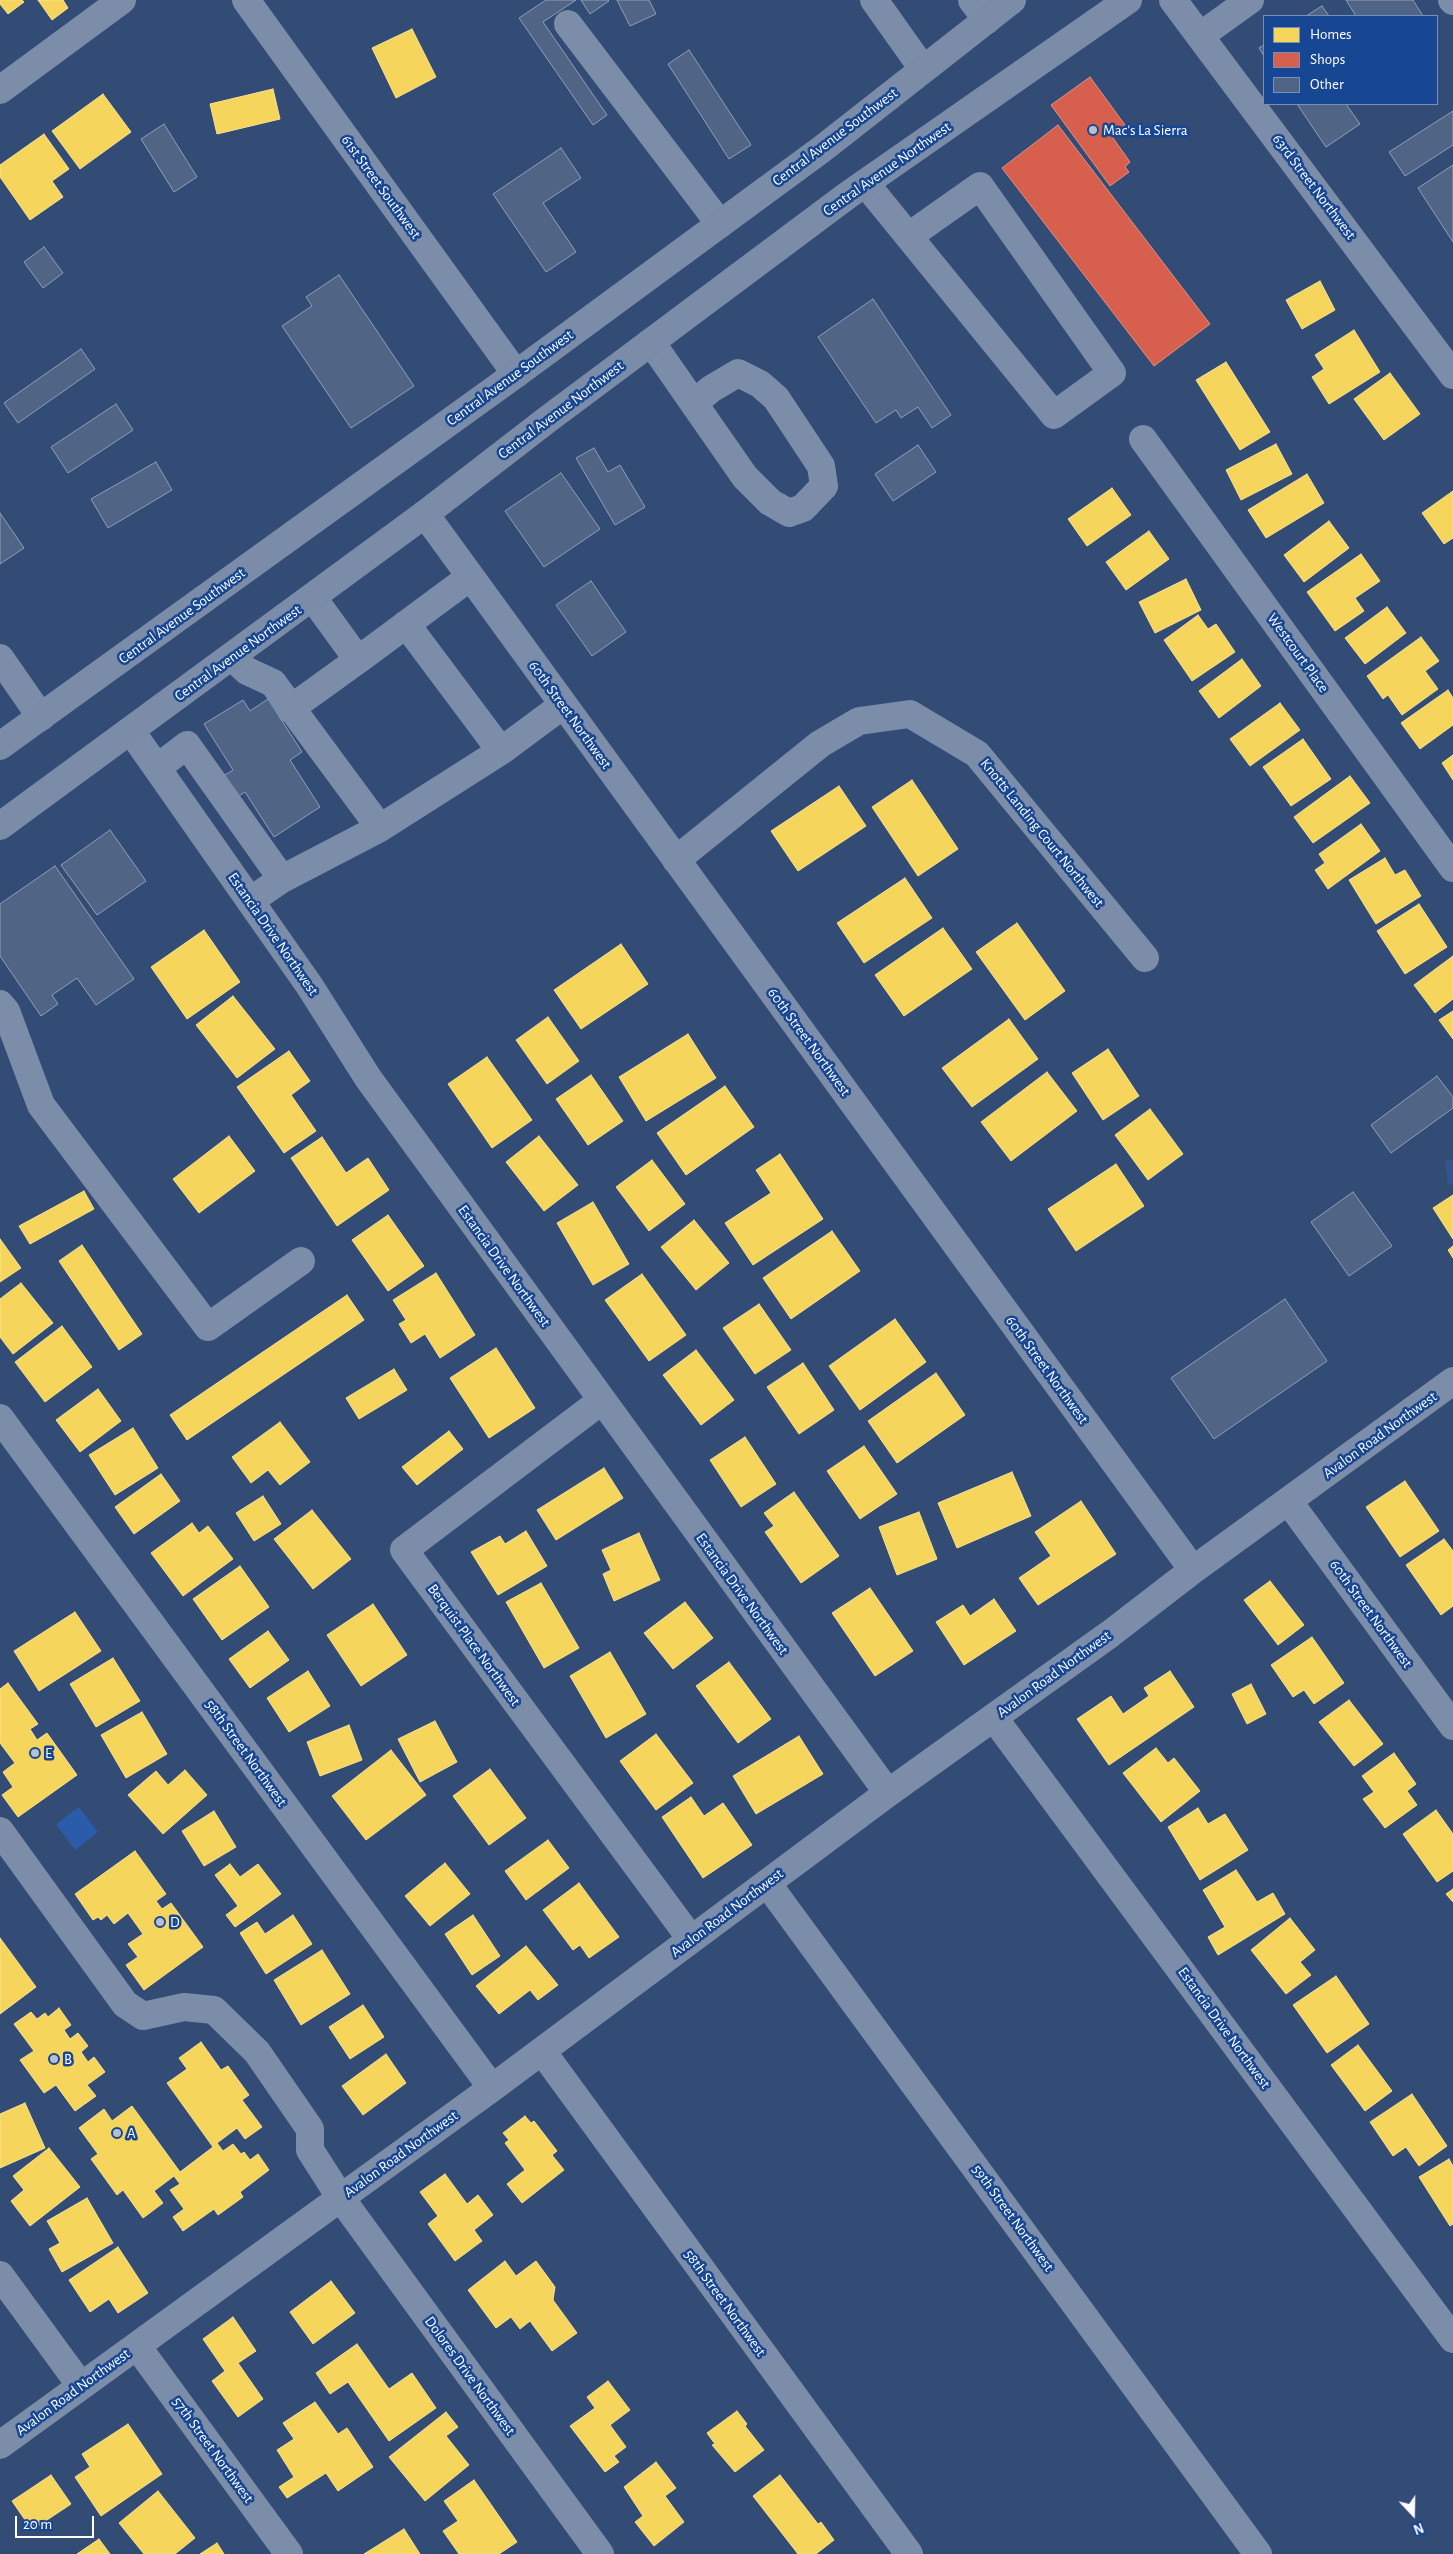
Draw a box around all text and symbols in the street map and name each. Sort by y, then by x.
legend [1263,15,1438,105]
text: Homes [1310,27,1352,42]
text: Shops [1310,52,1345,67]
text: Other [1310,77,1344,92]
street label: Central Avenue Southwest [769,84,901,190]
street label: Central Avenue Northwest [819,118,955,220]
place label: Mac's La Sierra [1103,121,1188,139]
marker: Mac's La Sierra [1087,124,1099,136]
street label: 63rd Street Northwest [1268,131,1360,243]
street label: 61st Street Southwest [337,132,425,242]
street label: Central Avenue Southwest [443,326,577,430]
street label: Central Avenue Northwest [495,357,627,463]
street label: Central Avenue Southwest [115,564,249,668]
street label: Central Avenue Northwest [171,601,305,705]
street label: Westcourt Place [1263,610,1333,696]
street label: 60th Street Northwest [525,657,615,773]
street label: Knotts Landing Court Northwest [976,755,1108,911]
street label: Estancia Drive Northwest [224,869,322,999]
street label: 60th Street Northwest [764,984,854,1100]
street label: Estancia Drive Northwest [454,1202,554,1330]
street label: 60th Street Northwest [1002,1312,1092,1428]
street label: Avalon Road Northwest [1320,1388,1440,1482]
street label: Estancia Drive Northwest [692,1530,792,1658]
street label: 60th Street Northwest [1326,1556,1416,1672]
street label: Berquist Place Northwest [424,1580,524,1710]
street label: Avalon Road Northwest [994,1627,1114,1721]
street label: 58th Street Northwest [201,1696,291,1810]
place label: E [45,1744,52,1762]
marker: E [29,1747,41,1759]
street label: Avalon Road Northwest [667,1865,787,1961]
place label: D [170,1913,180,1931]
marker: D [154,1916,166,1928]
street label: Estancia Drive Northwest [1174,1964,1274,2092]
place label: B [64,2050,72,2068]
marker: B [48,2053,60,2065]
street label: Avalon Road Northwest [341,2107,461,2201]
place label: A [127,2124,136,2142]
marker: A [111,2127,123,2139]
street label: 59th Street Northwest [968,2161,1058,2275]
street label: 58th Street Northwest [680,2246,770,2360]
street label: Dolores Drive Northwest [421,2313,519,2439]
street label: Avalon Road Northwest [13,2345,133,2439]
street label: 57th Street Northwest [168,2393,258,2507]
north arrow [1388,2489,1438,2539]
scale bar [18,2506,96,2538]
text: 20 m [23,2517,52,2532]
text: N [1411,2520,1425,2536]

